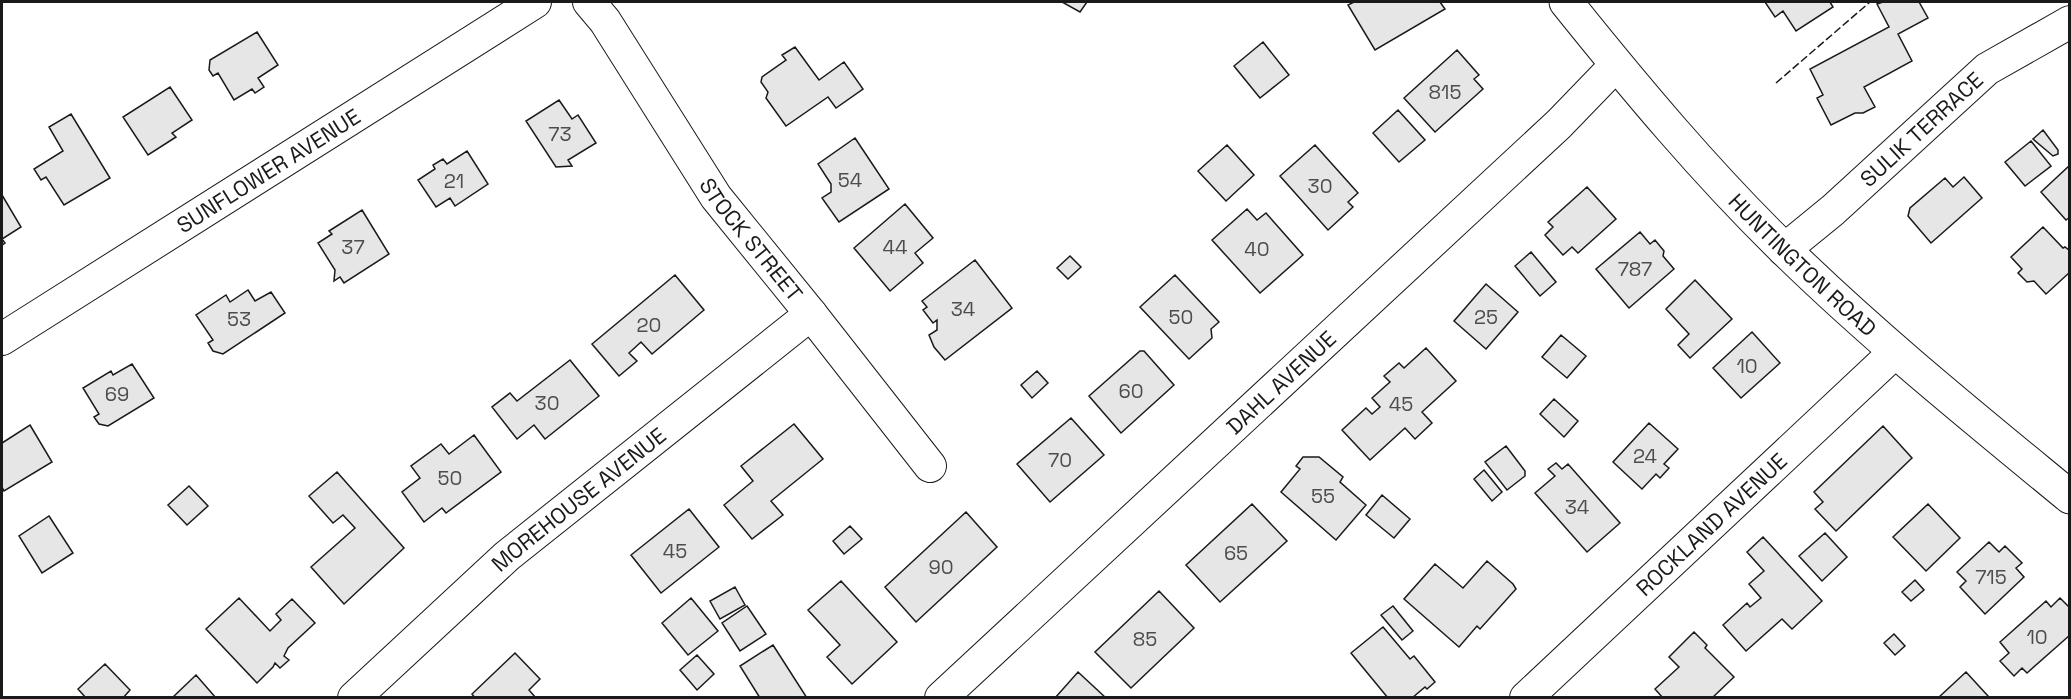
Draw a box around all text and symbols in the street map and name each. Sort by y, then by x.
street label: SULIK TERRACE [1854,66,1989,193]
house number: 815 [1429,79,1461,105]
street label: SUNFLOWER AVENUE [171,102,365,239]
house number: 73 [548,121,572,147]
house number: 54 [838,167,862,193]
house number: 21 [444,168,464,194]
street label: STOCK STREET [693,173,809,307]
house number: 30 [1308,173,1332,199]
street label: HUNTINGTON ROAD [1723,187,1883,342]
house number: 37 [341,234,365,260]
house number: 44 [883,234,908,260]
house number: 40 [1244,236,1270,262]
house number: 787 [1618,256,1652,282]
house number: 34 [951,296,975,322]
house number: 50 [1169,304,1193,330]
house number: 25 [1474,304,1498,330]
house number: 53 [227,306,251,332]
house number: 20 [637,312,661,338]
street label: DAHL AVENUE [1220,324,1342,440]
house number: 10 [1736,353,1758,379]
house number: 60 [1118,378,1144,404]
house number: 69 [105,381,129,407]
house number: 30 [535,390,559,416]
house number: 45 [1389,391,1413,417]
street label: MOREHOUSE AVENUE [485,421,671,577]
house number: 24 [1633,443,1657,469]
house number: 70 [1048,447,1072,473]
street label: ROCKLAND AVENUE [1630,447,1793,602]
house number: 50 [438,465,462,491]
house number: 55 [1311,483,1335,509]
house number: 34 [1565,494,1589,520]
house number: 45 [663,538,687,564]
house number: 65 [1224,540,1248,566]
house number: 90 [928,554,954,580]
house number: 715 [1975,564,2007,590]
house number: 10 [2026,624,2048,650]
house number: 85 [1133,626,1157,652]

